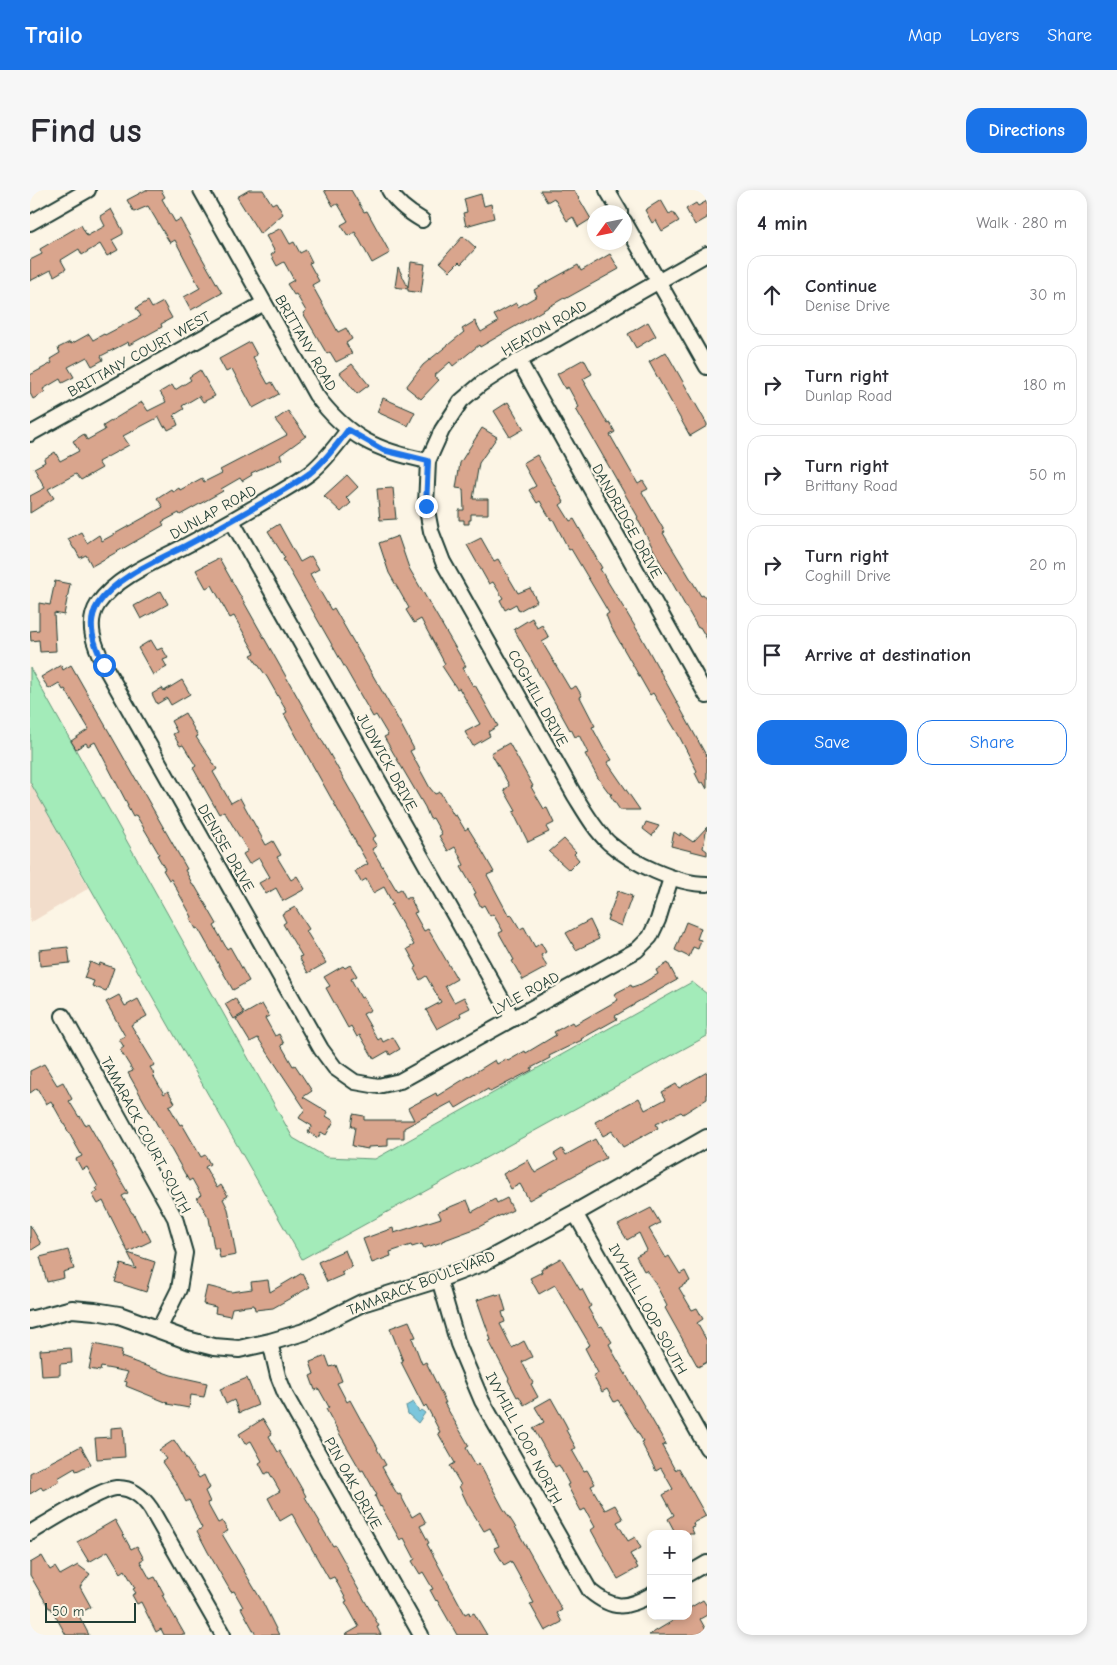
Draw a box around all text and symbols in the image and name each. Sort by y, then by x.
text: Trailo [25,21,83,49]
text: Map [908,25,942,46]
text: Layers [970,25,1019,46]
text: Share [1047,25,1092,46]
button: Directions [966,108,1087,153]
text: Find us [30,110,142,151]
north arrow [587,205,632,250]
text: 4 min [757,211,808,235]
text: Walk · 280 m [976,214,1067,232]
text: Continue [805,275,877,297]
icon: ahead [758,281,786,309]
text: 30 m [1030,286,1066,304]
street label: BRITTANY ROAD [271,292,341,394]
street label: HEATON ROAD [498,296,590,360]
text: Denise Drive [805,297,890,315]
street label: BRITTANY COURT WEST [64,307,214,401]
text: Turn right [805,365,889,387]
icon: right [758,371,786,399]
text: 180 m [1023,376,1066,394]
text: Dunlap Road [805,387,892,405]
text: Turn right [805,455,889,477]
street label: DANDRIDGE DRIVE [588,461,666,581]
icon: right [758,461,786,489]
text: 50 m [1029,466,1066,484]
text: Brittany Road [805,477,898,495]
street label: DUNLAP ROAD [167,481,259,543]
route end [415,495,438,518]
text: Turn right [805,545,889,567]
icon: right [758,551,786,579]
text: 20 m [1029,556,1066,574]
text: Coghill Drive [805,567,891,585]
icon: arrive [758,641,786,669]
text: Arrive at destination [805,644,971,666]
street label: COGHILL DRIVE [504,647,572,749]
route start [93,654,116,677]
street label: JUDWICK DRIVE [353,710,421,814]
button: Save [757,720,907,765]
button: Share [917,720,1067,765]
street label: DENISE DRIVE [194,801,258,895]
street label: LYLE ROAD [489,967,563,1019]
street label: TAMARACK COURT SOUTH [97,1054,195,1216]
street label: IVYHILL LOOP SOUTH [605,1241,691,1377]
street label: TAMARACK BOULEVARD [345,1246,497,1320]
street label: IVYHILL LOOP NORTH [482,1369,566,1507]
street label: PIN OAK DRIVE [320,1434,386,1532]
map controls [647,1530,692,1620]
button: + [647,1530,692,1575]
button: − [647,1575,692,1620]
scale bar [45,1600,136,1623]
text: 50 m [52,1603,84,1620]

